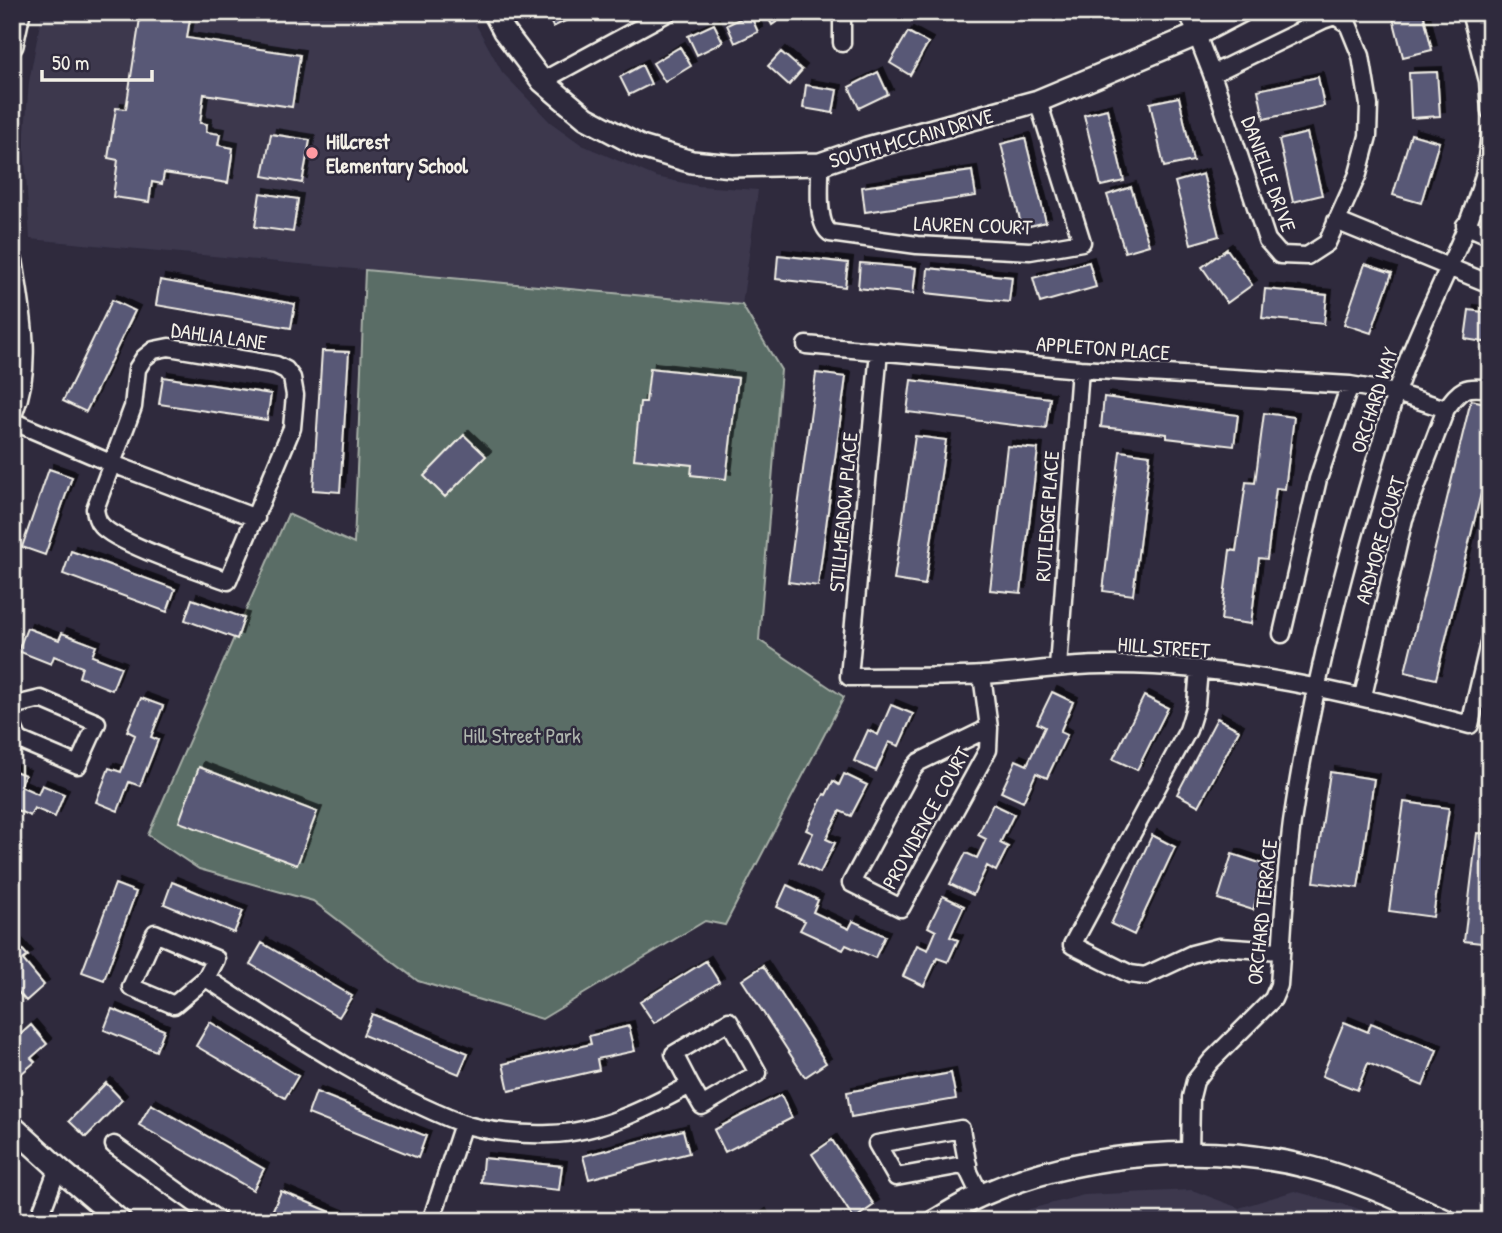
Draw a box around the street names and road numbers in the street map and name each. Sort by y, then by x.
street label: SOUTH MCCAIN DRIVE [825,101,997,175]
street label: DANIELLE DRIVE [1235,112,1303,236]
street label: LAUREN COURT [913,208,1034,242]
street label: DAHLIA LANE [169,315,269,357]
street label: APPLETON PLACE [1035,329,1171,367]
street label: ORCHARD WAY [1343,343,1405,457]
street label: STILLMEADOW PLACE [822,431,864,593]
street label: RUTLEDGE PLACE [1028,450,1066,582]
street label: ARDMORE COURT [1348,472,1412,607]
street label: HILL STREET [1117,629,1212,665]
street label: PROVIDENCE COURT [875,741,978,894]
street label: ORCHARD TERRACE [1240,838,1284,986]

